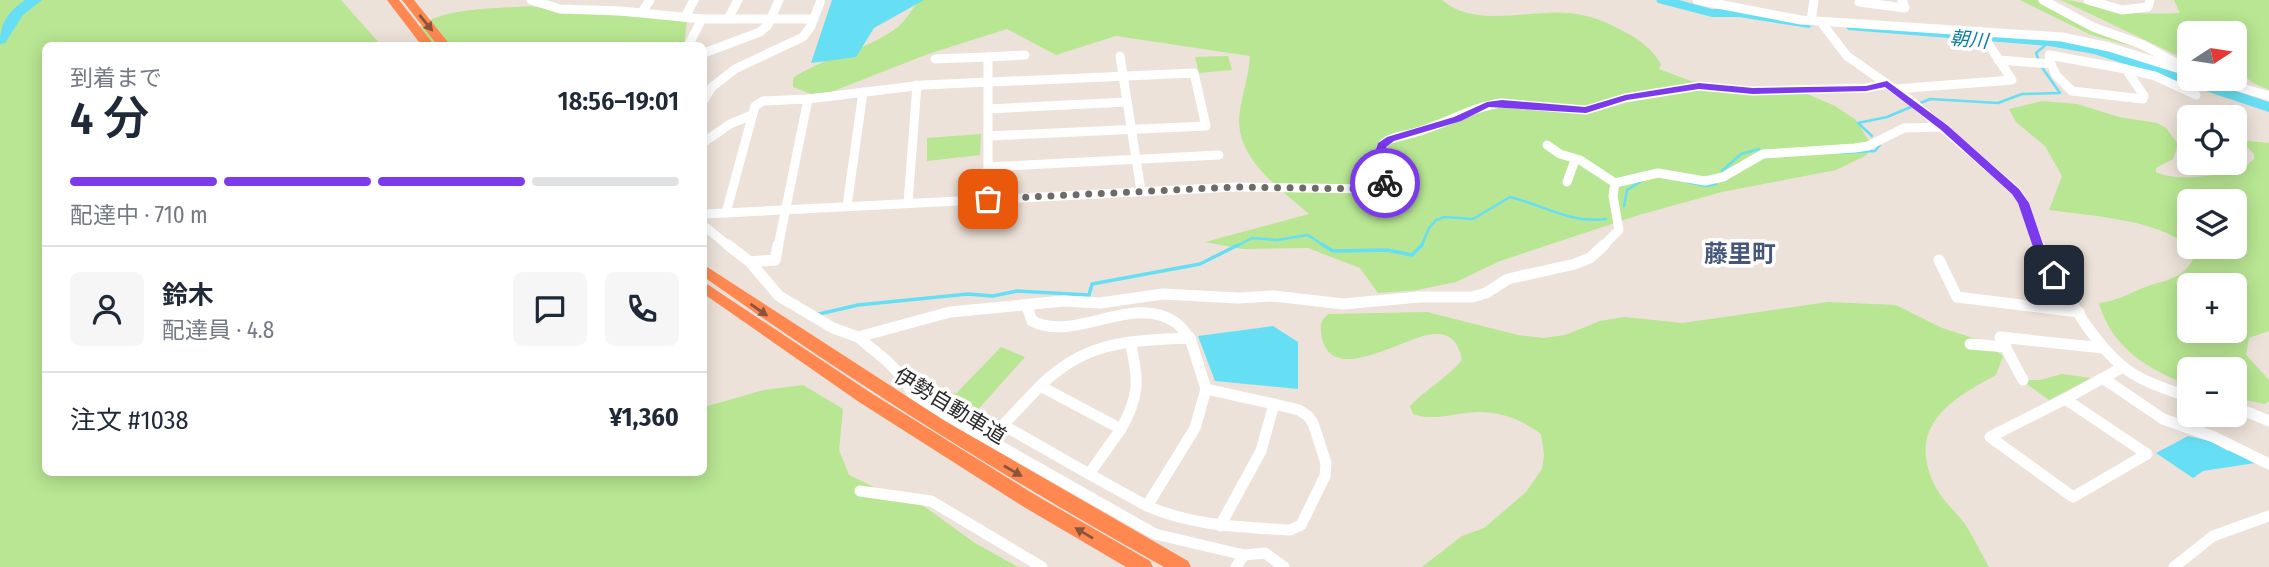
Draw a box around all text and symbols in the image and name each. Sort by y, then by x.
one-way arrow [419,13,434,31]
north arrow [2177,21,2247,91]
map controls [2177,21,2247,427]
water label: 朝川 [1949,26,1991,53]
text: 到着まで [70,64,162,92]
text: 18:56–19:01 [558,86,679,117]
text: 4 分 [70,91,149,146]
button: locate [2177,105,2247,175]
courier [1350,148,1420,218]
icon: bike [1366,164,1404,202]
pin [958,169,1018,229]
icon: bag [969,180,1007,218]
button: layers [2177,189,2247,259]
text: 配達中 · 710 m [70,201,208,229]
district label: 藤里町 [1704,240,1776,268]
pin [2024,245,2084,305]
icon: home [2035,256,2073,294]
button: person [70,272,144,346]
button: chat [513,272,587,346]
button: phone [605,272,679,346]
button: + [2177,273,2247,343]
text: 鈴木 [162,280,214,311]
one-way arrow [750,303,768,317]
text: 配達員 · 4.8 [162,316,274,344]
button: − [2177,357,2247,427]
street label: 伊勢自動車道 [889,362,1011,450]
text: ¥1,360 [609,402,679,433]
text: 注文 #1038 [70,405,189,436]
one-way arrow [1004,465,1023,477]
one-way arrow [1075,527,1094,540]

